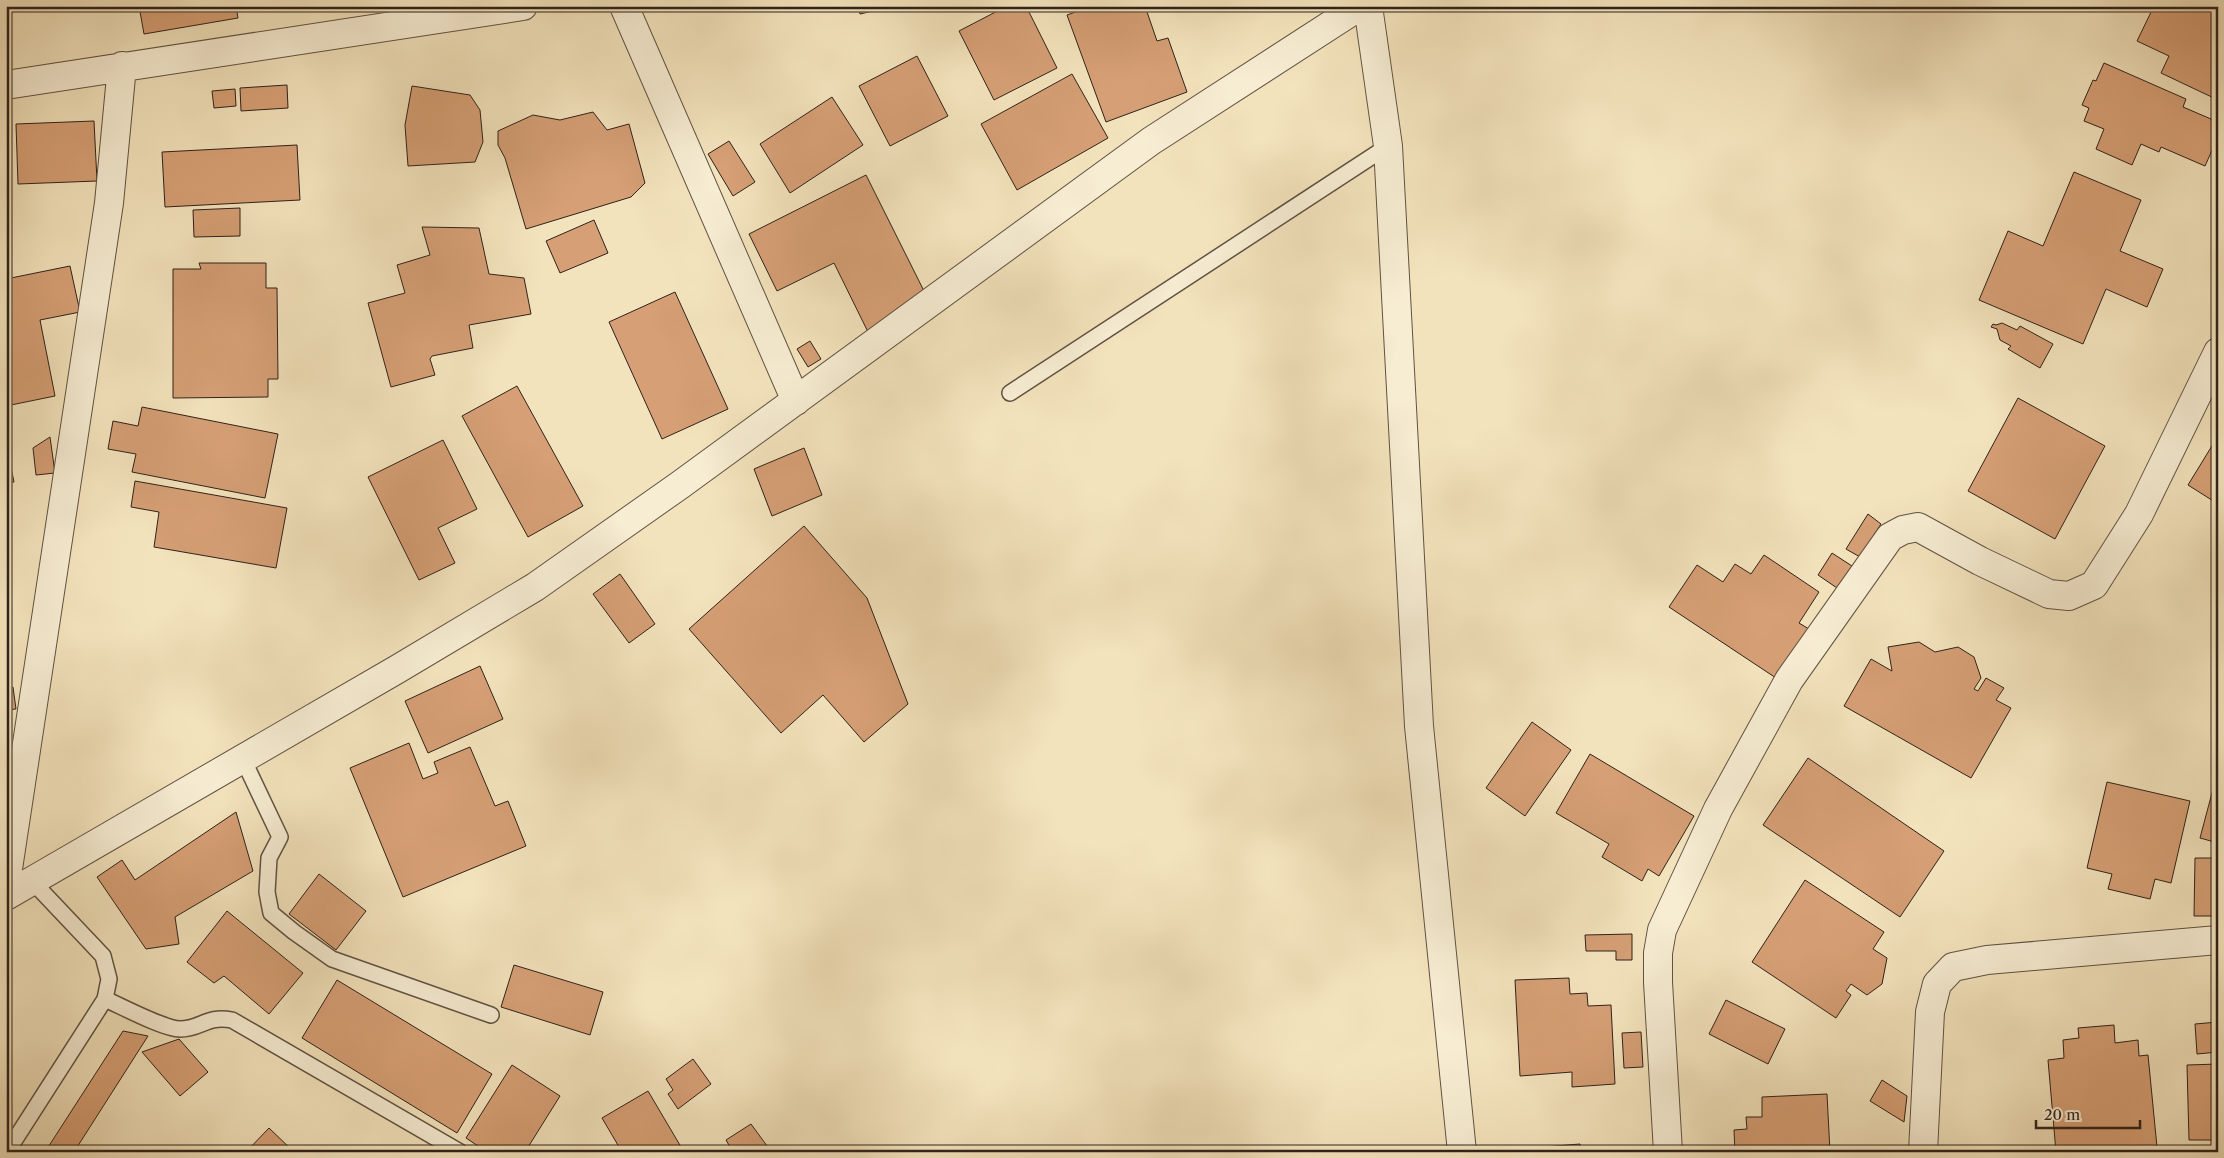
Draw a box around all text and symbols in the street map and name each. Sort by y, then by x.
scale bar [2036,1098,2140,1130]
text: 20 m [2044,1105,2080,1124]

